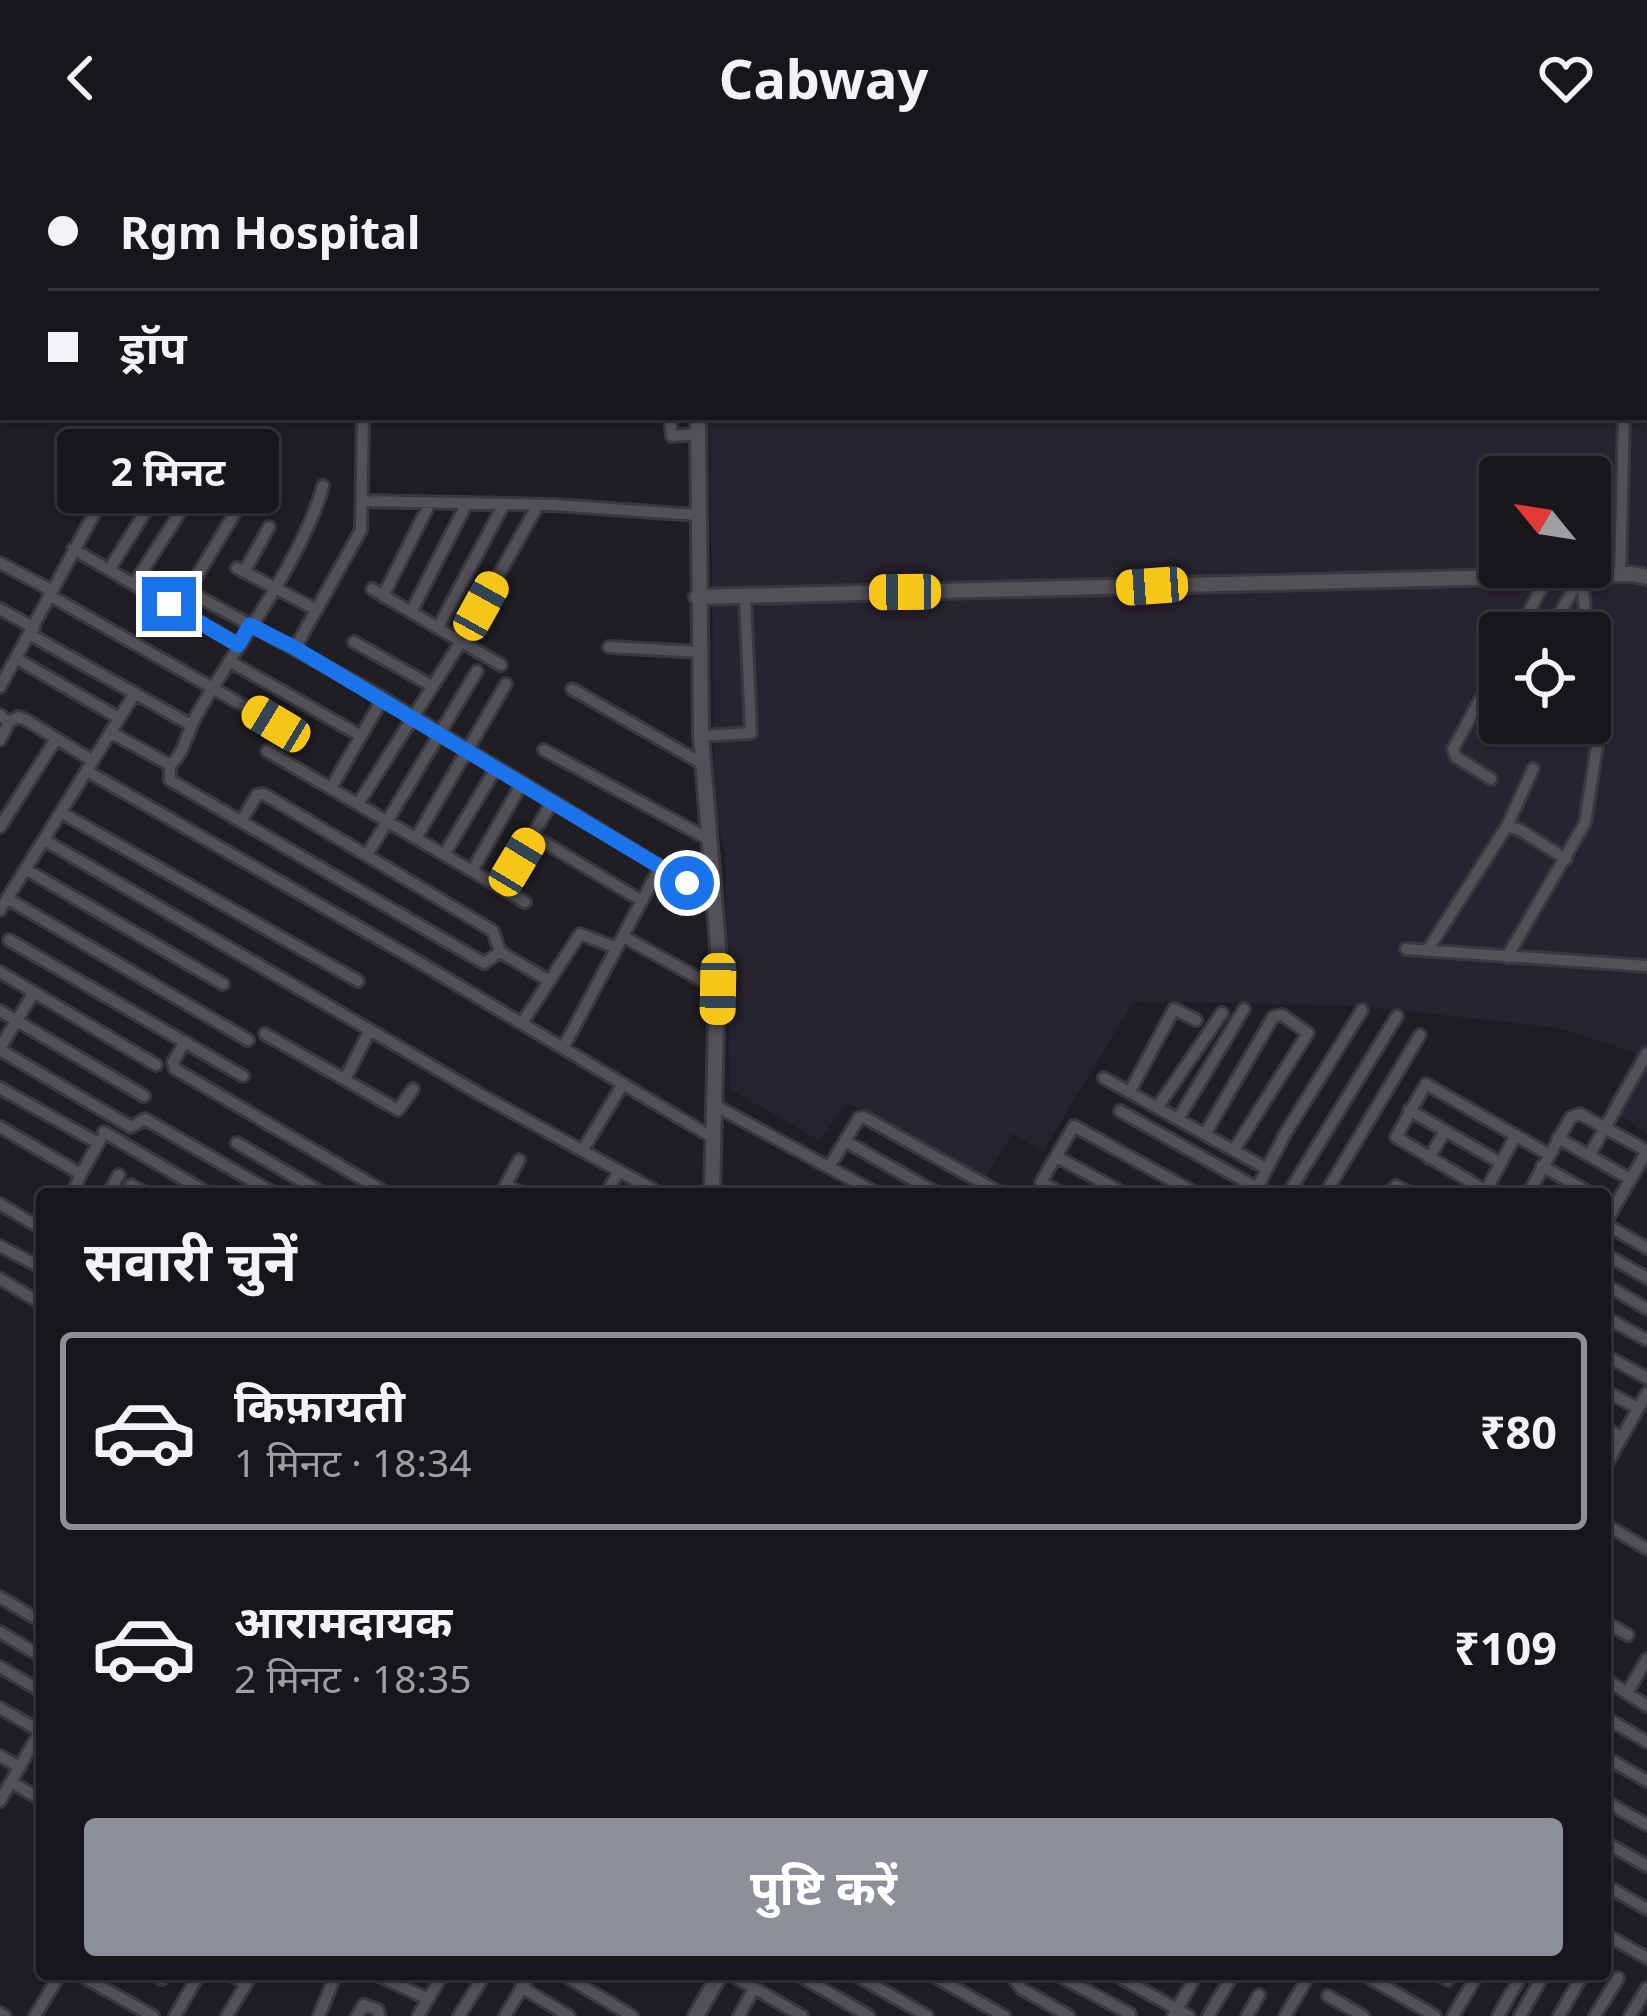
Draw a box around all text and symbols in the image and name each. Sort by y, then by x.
text: Cabway [719,41,928,115]
icon: back [48,45,114,111]
icon: heart [1533,45,1599,111]
text: Rgm Hospital [120,201,420,262]
text: ड्रॉप [120,316,187,377]
callout: 2 मिनट [58,430,280,514]
text: 2 मिनट [111,444,225,497]
north arrow [1479,456,1611,588]
map controls [1479,456,1611,744]
car [448,566,514,646]
car [1115,566,1189,606]
car [869,573,941,611]
route end [142,577,196,631]
button: locate [1479,612,1611,744]
car [236,690,316,758]
car [483,822,551,902]
route start [660,856,714,910]
car [699,953,737,1025]
text: सवारी चुनें [84,1223,297,1297]
text: किफ़ायती [234,1374,405,1435]
icon: car [90,1377,198,1485]
text: ₹80 [1480,1401,1557,1462]
text: 1 मिनट · 18:34 [234,1435,472,1488]
text: आरामदायक [234,1590,452,1651]
icon: car [90,1593,198,1701]
text: ₹109 [1454,1617,1557,1678]
text: 2 मिनट · 18:35 [234,1651,472,1704]
button: पुष्टि करें [84,1818,1563,1956]

